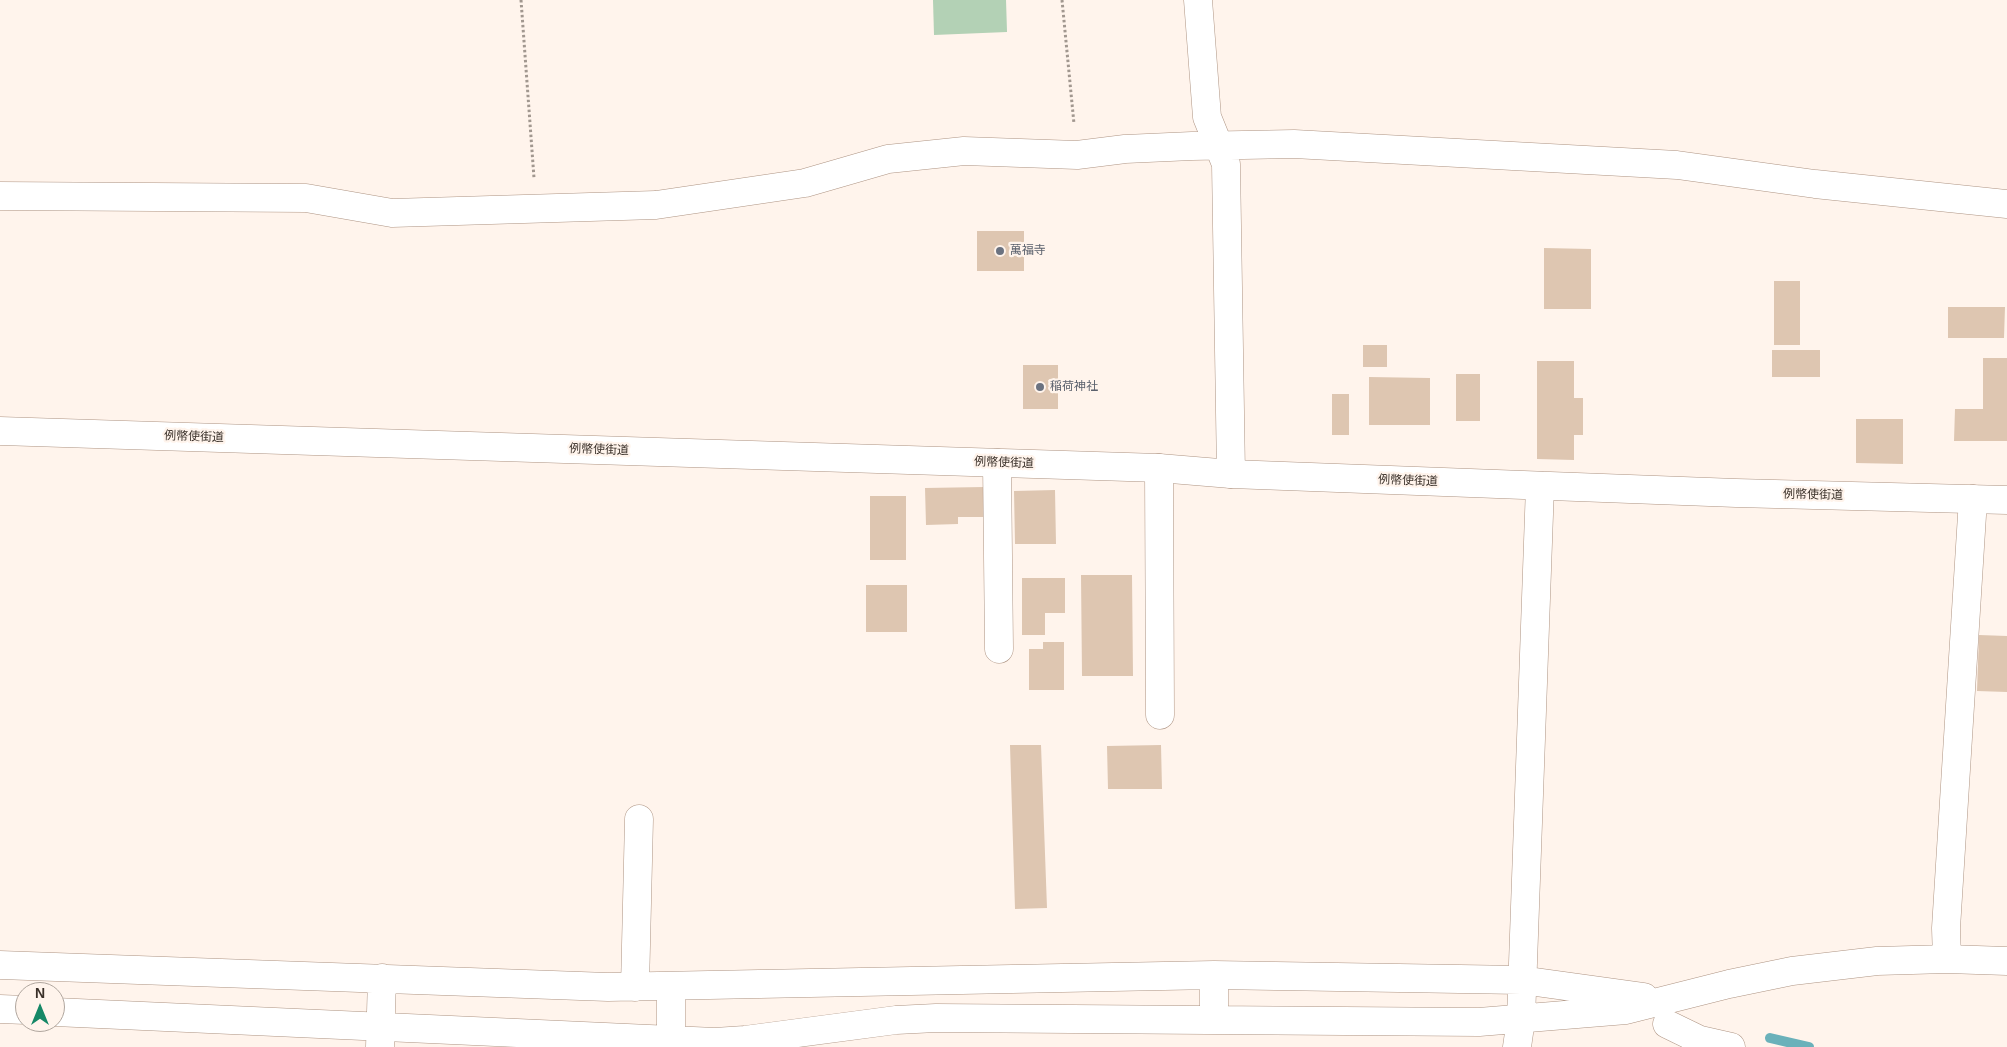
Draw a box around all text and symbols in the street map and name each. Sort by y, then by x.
place label: 萬福寺 [1010,244,1046,258]
marker: 萬福寺 [994,245,1006,257]
place label: 稲荷神社 [1050,380,1098,394]
marker: 稲荷神社 [1034,381,1046,393]
street label: 例幣使街道 [164,429,224,445]
street label: 例幣使街道 [569,442,629,458]
street label: 例幣使街道 [974,455,1034,471]
street label: 例幣使街道 [1378,473,1438,489]
street label: 例幣使街道 [1783,487,1843,503]
north arrow [15,982,65,1032]
text: N [35,985,45,1001]

